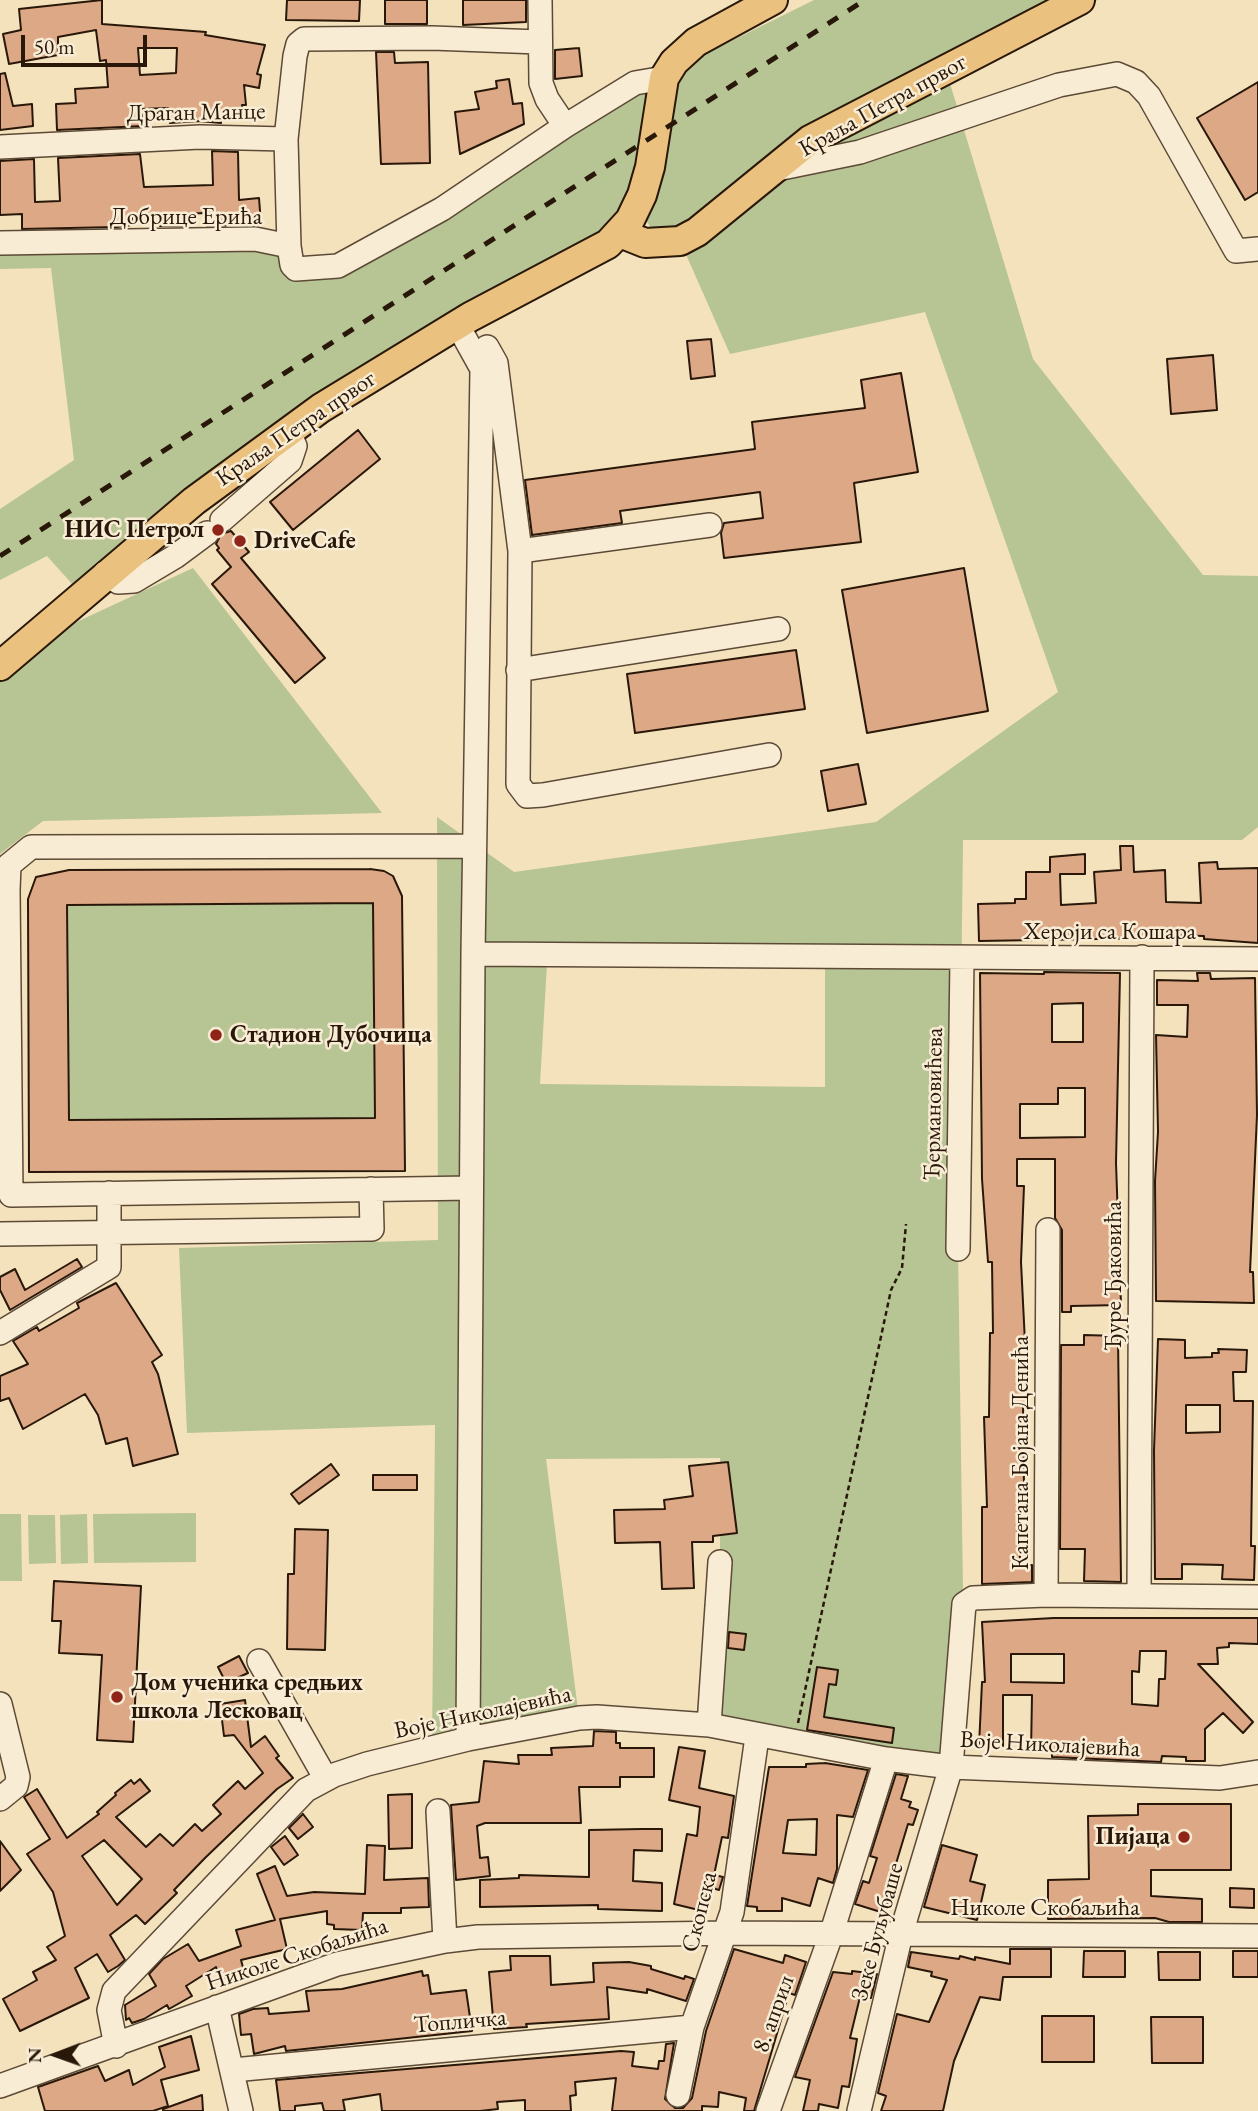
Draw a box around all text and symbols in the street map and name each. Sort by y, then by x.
scale bar [24,21,150,65]
text: 50 m [34,33,75,60]
street label: Краља Петра првог [794,48,972,164]
street label: Драган Манце [126,97,266,129]
street label: Добрице Ерића [110,203,262,231]
street label: Краља Петра првог [211,365,381,493]
place label: НИС Петрол [65,516,204,544]
marker: НИС Петрол [210,522,226,538]
place label: DriveCafe [254,527,356,555]
marker: DriveCafe [232,533,248,549]
street label: Хероји са Кошара [1024,918,1196,946]
place label: Стадион Дубочица [230,1021,432,1049]
marker: Стадион Дубочица [208,1027,224,1043]
street label: Ђермановићева [918,1027,950,1181]
street label: Ђуре Ђаковића [1100,1201,1128,1351]
street label: Капетана Бојана Денића [1007,1336,1035,1570]
place label: Дом ученика средњих школа Лесковац [131,1669,363,1725]
street label: Воје Николајевића [392,1680,574,1746]
marker: Дом ученика средњих школа Лесковац [109,1689,125,1705]
street label: Воје Николајевића [959,1726,1141,1764]
place label: Пијаца [1096,1823,1170,1851]
marker: Пијаца [1176,1829,1192,1845]
street label: Зеке Буљубаше [846,1860,910,2004]
street label: Скопска [676,1869,724,1955]
street label: Николе Скобаљића [950,1894,1140,1922]
street label: Николе Скобаљића [202,1912,392,1998]
street label: 8. април [747,1971,801,2057]
street label: Топличка [412,2004,508,2040]
north arrow [21,2020,91,2090]
text: N [22,2047,47,2063]

